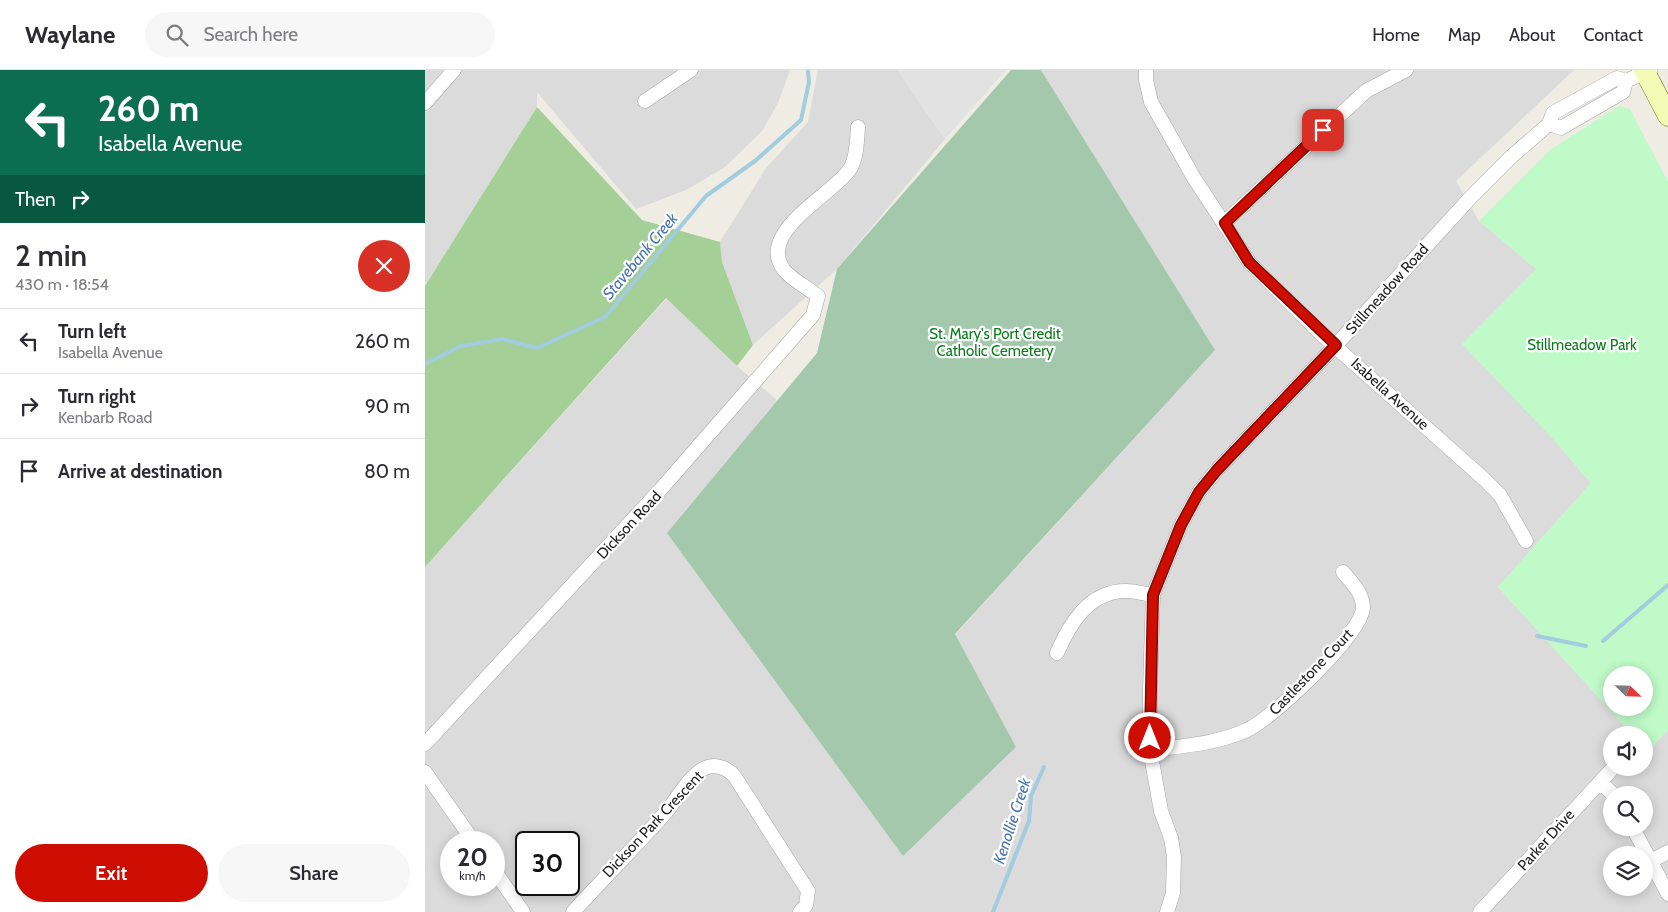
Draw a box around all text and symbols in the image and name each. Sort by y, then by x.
search box [145,12,495,57]
text: Waylane [25,20,115,49]
icon: search [163,21,191,49]
text: Search here [203,23,298,46]
text: Home [1372,24,1420,46]
text: Map [1448,24,1481,46]
text: About [1509,24,1555,46]
text: Contact [1583,24,1643,46]
text: 260 m [98,87,199,130]
icon: left [15,90,80,155]
pin [1302,109,1344,151]
icon: arrive [1309,116,1337,144]
text: Isabella Avenue [98,130,242,157]
icon: right [66,185,94,213]
text: Then [15,188,56,211]
water label: Stavebank Creek [598,208,682,303]
text: 2 min [15,237,87,274]
button: close [358,240,410,292]
street label: Stillmeadow Road [1342,240,1432,338]
text: 430 m · 18:54 [15,275,109,294]
text: Turn left [58,320,126,343]
park label: St. Mary's Port Credit Catholic Cemetery [929,325,1061,360]
icon: left [15,327,43,355]
text: 260 m [355,330,410,353]
park label: Stillmeadow Park [1527,336,1637,354]
text: Isabella Avenue [58,343,163,362]
street label: Isabella Avenue [1347,354,1433,434]
text: Turn right [58,385,136,408]
icon: right [15,392,43,420]
text: 90 m [365,395,410,418]
text: Kenbarb Road [58,408,152,427]
icon: arrive [15,457,43,485]
text: Arrive at destination [58,460,222,483]
text: 80 m [364,460,410,483]
street label: Dickson Road [593,487,665,563]
street label: Castlestone Court [1265,625,1357,719]
north arrow [1603,666,1653,716]
map controls [1603,666,1653,896]
position arrow [1123,711,1175,763]
button: sound [1603,726,1653,776]
street label: Dickson Park Crescent [599,767,707,881]
water label: Kenollie Creek [989,775,1035,866]
button: search [1603,786,1653,836]
street label: Parker Drive [1514,805,1578,874]
speed limit sign: 30 [515,831,580,896]
text: 20 [457,842,488,872]
button: Exit [15,844,208,902]
button: Share [218,844,410,902]
button: layers [1603,846,1653,896]
text: km/h [459,868,486,883]

